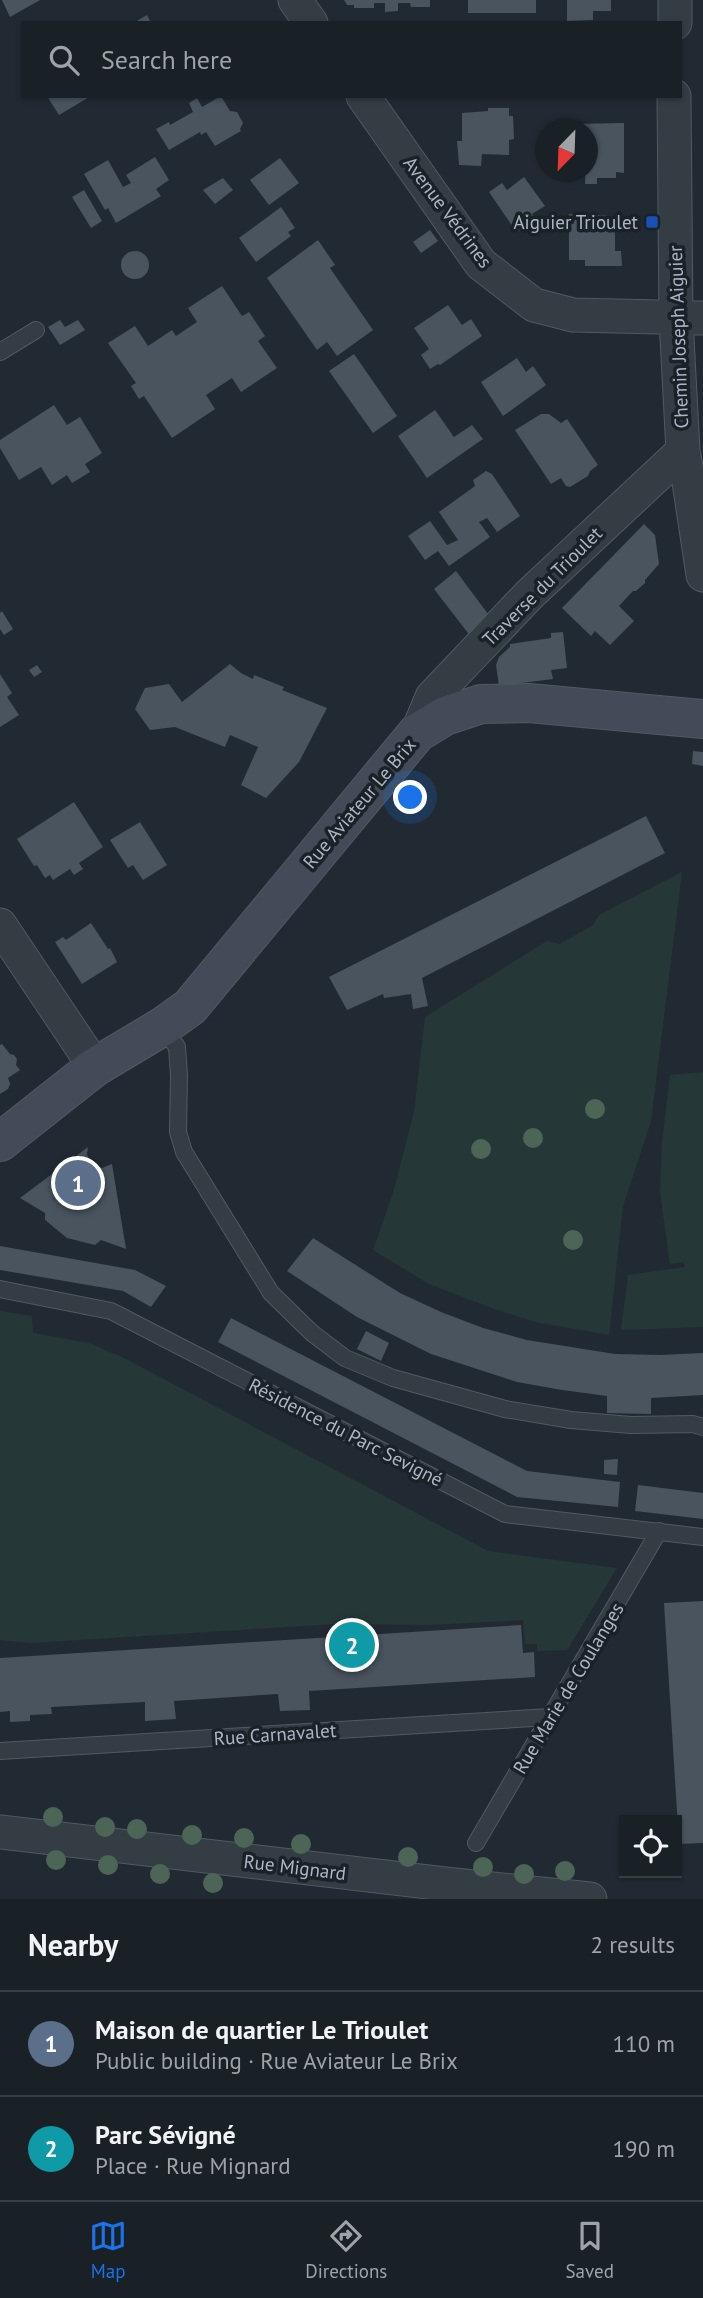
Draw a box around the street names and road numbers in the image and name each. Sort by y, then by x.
street label: Avenue Védrines [398,152,498,272]
street label: Chemin Joseph Aiguier [663,244,693,429]
street label: Traverse du Trioulet [477,521,607,651]
street label: Rue Aviateur Le Brix [297,733,421,873]
street label: Résidence du Parc Sevigné [245,1373,447,1491]
street label: Rue Marie de Coulanges [507,1598,629,1778]
street label: Rue Carnavalet [213,1718,338,1750]
street label: Rue Mignard [242,1849,348,1885]

